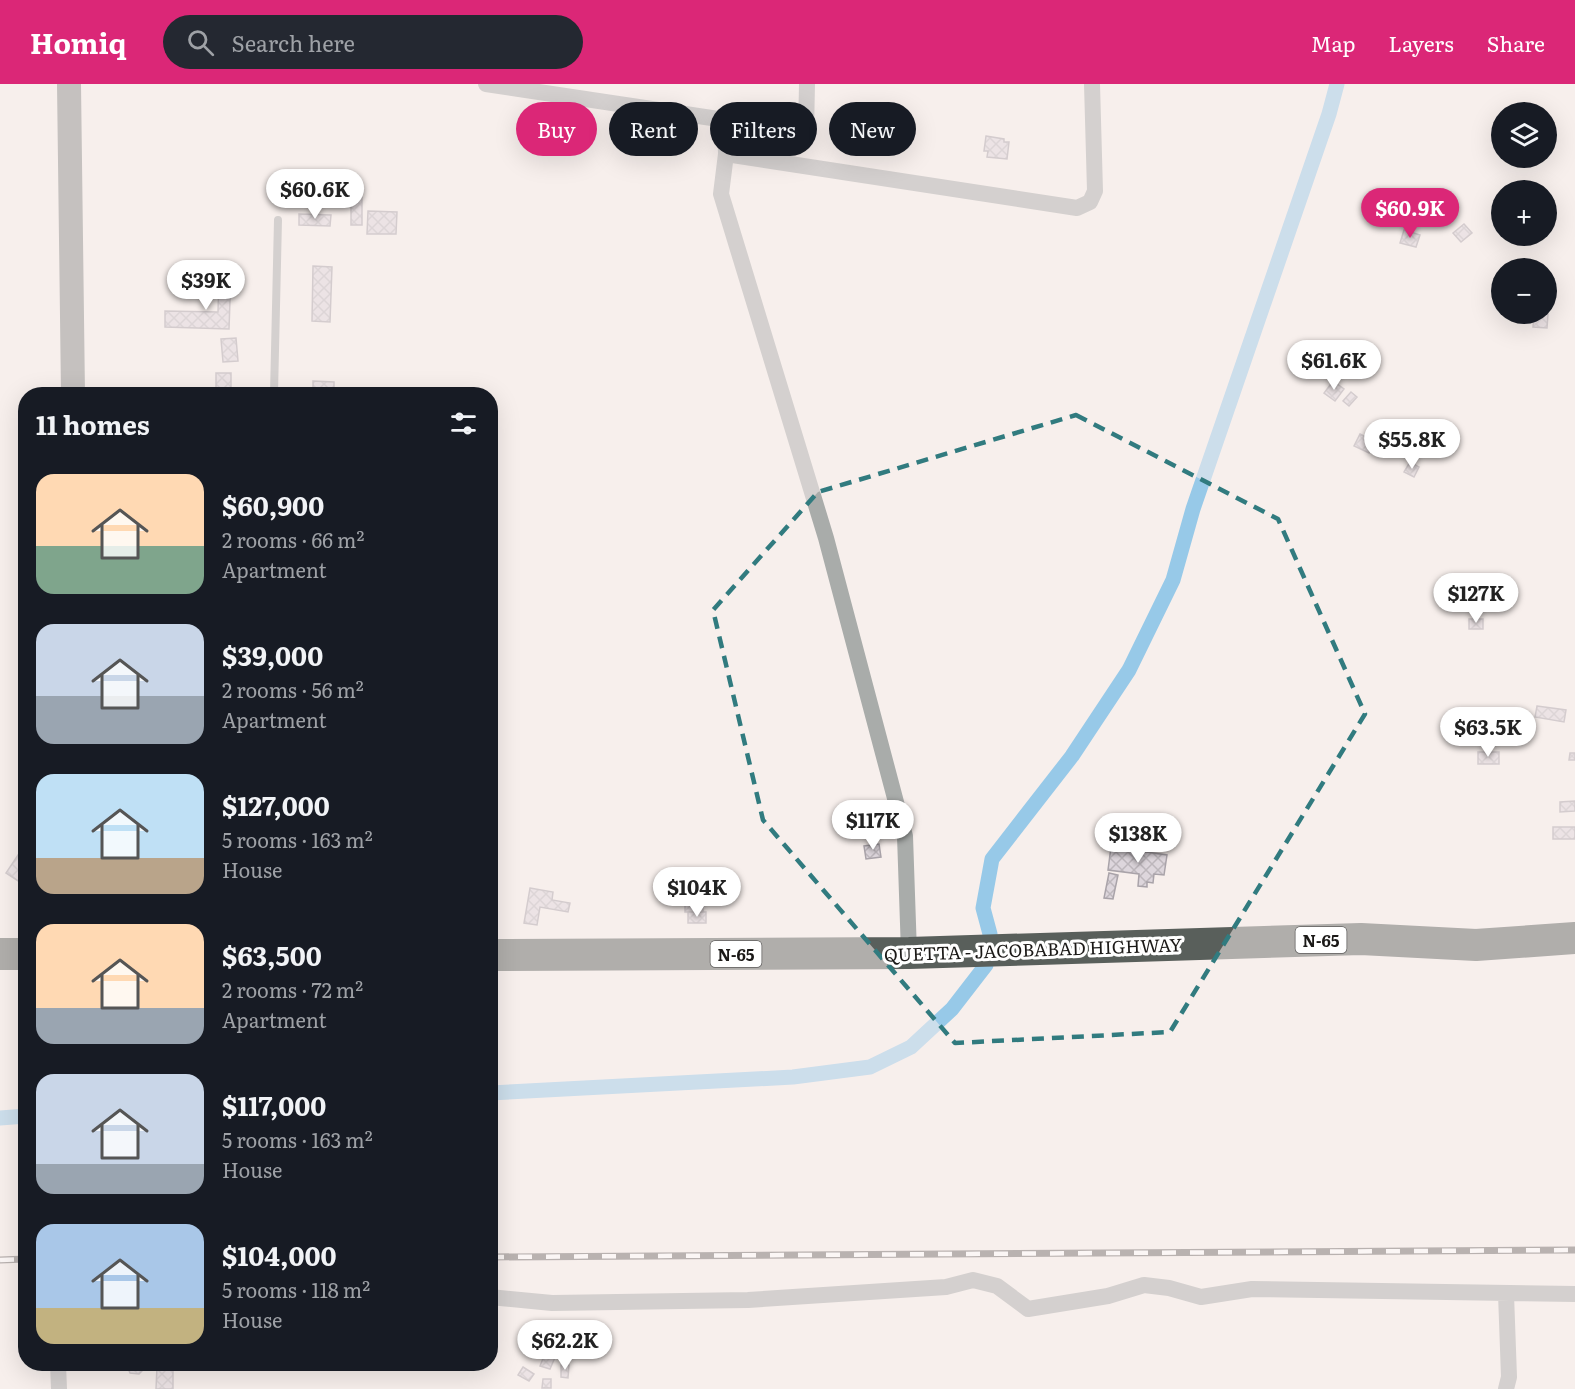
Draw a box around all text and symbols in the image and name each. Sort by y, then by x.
search box [163,15,583,69]
text: Homiq [30,21,127,63]
icon: search [184,26,217,59]
text: Search here [232,26,355,59]
text: Map [1311,27,1356,58]
text: Layers [1389,27,1454,58]
text: Share [1487,27,1545,58]
chip: Buy [516,102,597,156]
chip: Rent [609,102,698,156]
chip: Filters [710,102,817,156]
chip: New [829,102,916,156]
map controls [1491,102,1557,324]
button: layers [1491,102,1557,168]
pin: $60.6K [266,169,364,220]
text: $60.6K [280,173,350,203]
button: + [1491,180,1557,246]
pin: $60.9K [1361,188,1459,239]
text: $60.9K [1375,192,1445,222]
button: − [1491,258,1557,324]
pin: $39K [170,260,242,311]
text: $39K [181,264,231,294]
pin: $61.6K [1285,340,1383,391]
text: $61.6K [1301,344,1367,374]
text: 11 homes [36,404,150,443]
icon: filters [447,407,480,440]
pin: $55.8K [1363,419,1461,470]
text: $55.8K [1378,423,1446,453]
text: $60,900 [222,485,324,524]
icon: home [84,498,156,570]
text: 2 rooms · 66 m² [222,524,364,554]
text: Apartment [222,554,327,584]
pin: $127K [1434,573,1518,624]
text: $127K [1447,577,1505,607]
text: $39,000 [222,635,323,674]
icon: home [84,648,156,720]
text: 2 rooms · 56 m² [222,674,364,704]
text: Apartment [222,704,327,734]
pin: $63.5K [1439,707,1537,758]
text: $63.5K [1454,711,1522,741]
text: $127,000 [222,785,330,824]
icon: home [84,798,156,870]
pin: $117K [831,800,915,851]
text: $117K [846,804,900,834]
pin: $138K [1096,813,1180,864]
text: $138K [1109,817,1167,847]
text: 5 rooms · 163 m² [222,824,373,854]
text: House [222,854,282,884]
pin: $104K [655,867,739,918]
text: $104K [667,871,727,901]
road number: N-65 [1296,927,1346,953]
street label: QUETTA - JACOBABAD HIGHWAY [883,930,1183,968]
text: $63,500 [222,935,322,974]
road number: N-65 [710,941,762,967]
icon: home [84,948,156,1020]
text: 2 rooms · 72 m² [222,974,363,1004]
text: Apartment [222,1004,327,1034]
text: $117,000 [222,1085,326,1124]
icon: home [84,1098,156,1170]
text: 5 rooms · 163 m² [222,1124,373,1154]
text: House [222,1154,282,1184]
text: $104,000 [222,1235,336,1274]
icon: home [84,1248,156,1320]
text: 5 rooms · 118 m² [222,1274,370,1304]
text: House [222,1304,282,1334]
pin: $62.2K [516,1320,614,1371]
text: $62.2K [531,1324,599,1354]

